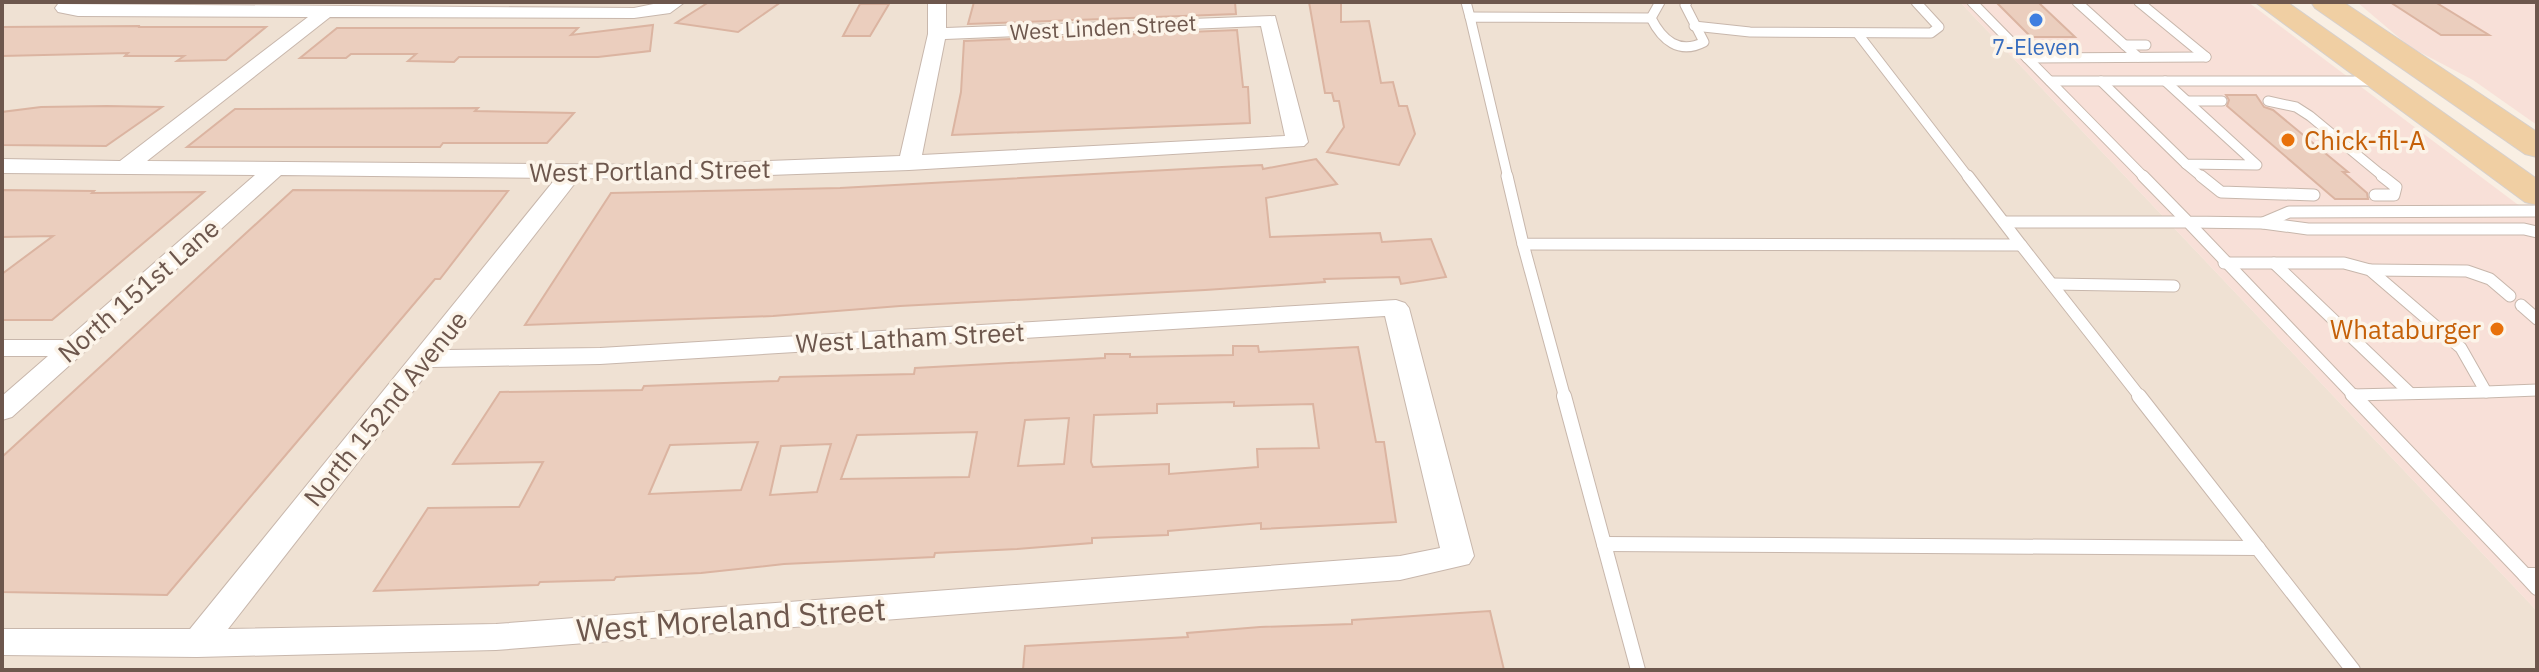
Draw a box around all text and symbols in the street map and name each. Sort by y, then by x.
street label: West Linden Street [1009,8,1197,46]
marker: 7-Eleven [2027,11,2045,29]
place label: 7-Eleven [1992,32,2080,61]
place label: Chick-fil-A [2304,123,2426,157]
marker: Chick-fil-A [2279,131,2297,149]
street label: West Portland Street [529,151,771,189]
street label: North 151st Lane [50,211,226,369]
street label: North 152nd Avenue [296,303,474,513]
place label: Whataburger [2330,312,2481,346]
street label: West Latham Street [794,314,1026,360]
marker: Whataburger [2488,320,2506,338]
street label: West Moreland Street [575,587,887,651]

